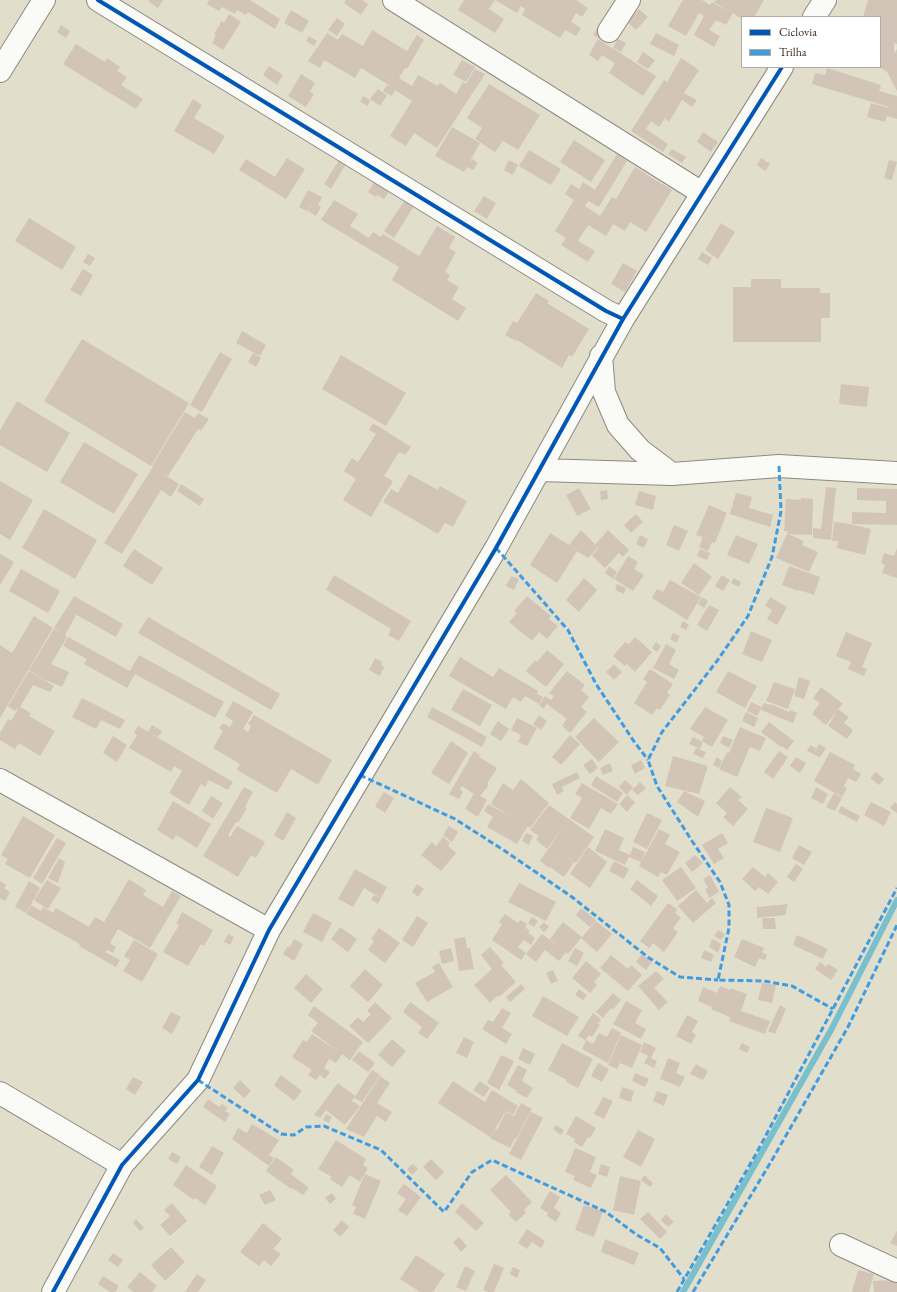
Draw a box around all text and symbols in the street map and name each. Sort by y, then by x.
legend [741,16,881,68]
text: Ciclovia [779,24,817,40]
text: Trilha [779,44,807,60]

